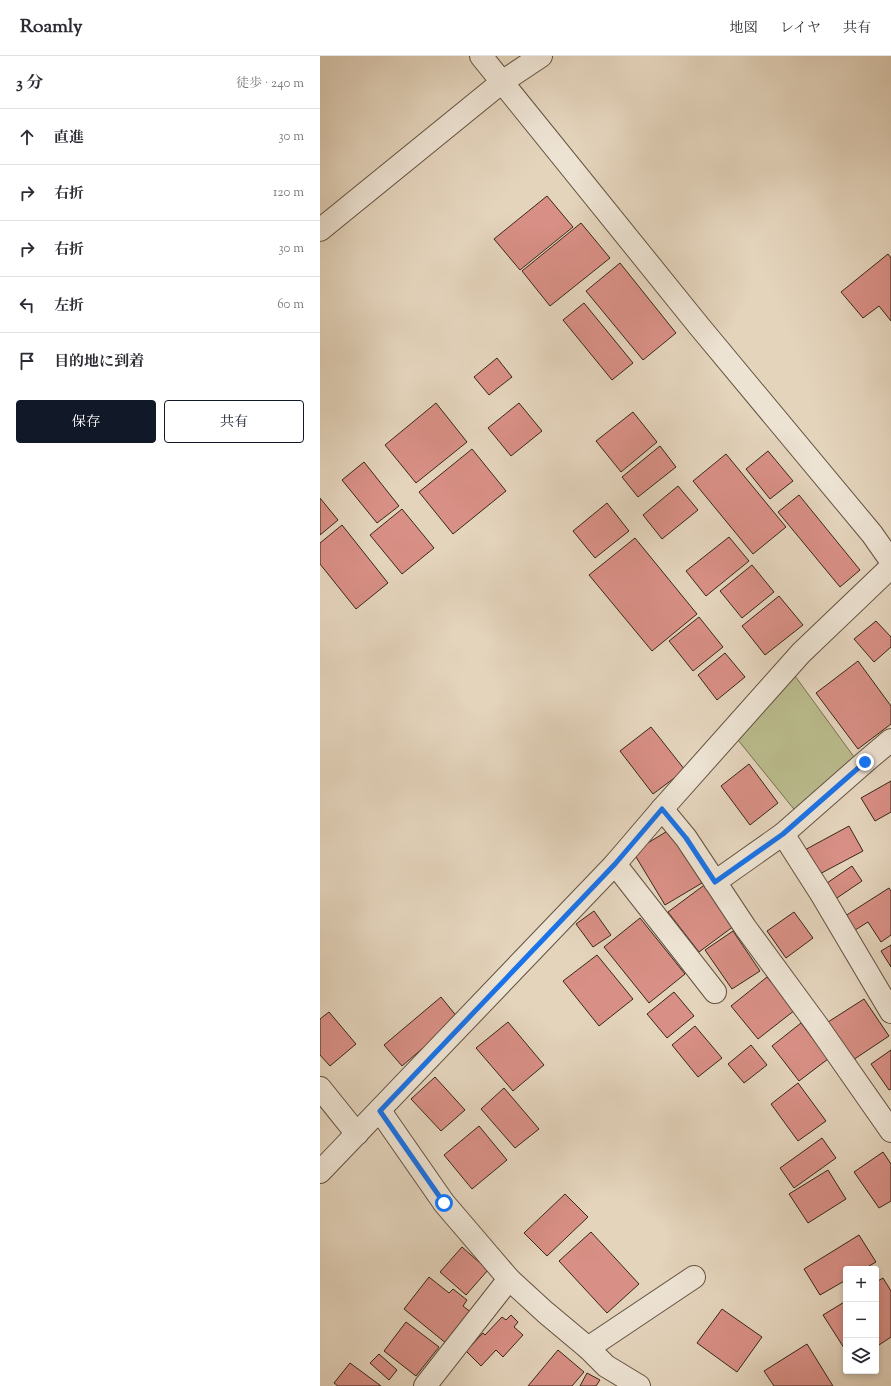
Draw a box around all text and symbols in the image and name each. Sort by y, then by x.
text: Roamly [20,14,83,41]
text: 地図 [730,19,758,39]
text: レイヤ [780,19,821,39]
text: 共有 [843,19,871,39]
text: 3 分 [16,72,44,96]
text: 徒歩 · 240 m [236,75,304,93]
icon: ahead [16,126,38,148]
text: 直進 [54,128,84,149]
text: 30 m [278,128,304,146]
icon: right [16,182,38,204]
text: 右折 [54,184,84,205]
text: 120 m [273,184,304,202]
icon: right [16,238,38,260]
text: 右折 [54,240,84,261]
text: 30 m [278,240,304,258]
icon: left [16,294,38,316]
text: 左折 [54,296,84,317]
text: 60 m [277,296,304,314]
icon: arrive [16,350,38,372]
text: 目的地に到着 [54,352,144,373]
button: 保存 [16,400,156,443]
button: 共有 [164,400,304,443]
route end [856,753,874,771]
route start [435,1194,453,1212]
map controls [843,1266,879,1374]
button: + [843,1266,879,1302]
button: − [843,1302,879,1338]
button: layers [843,1338,879,1374]

